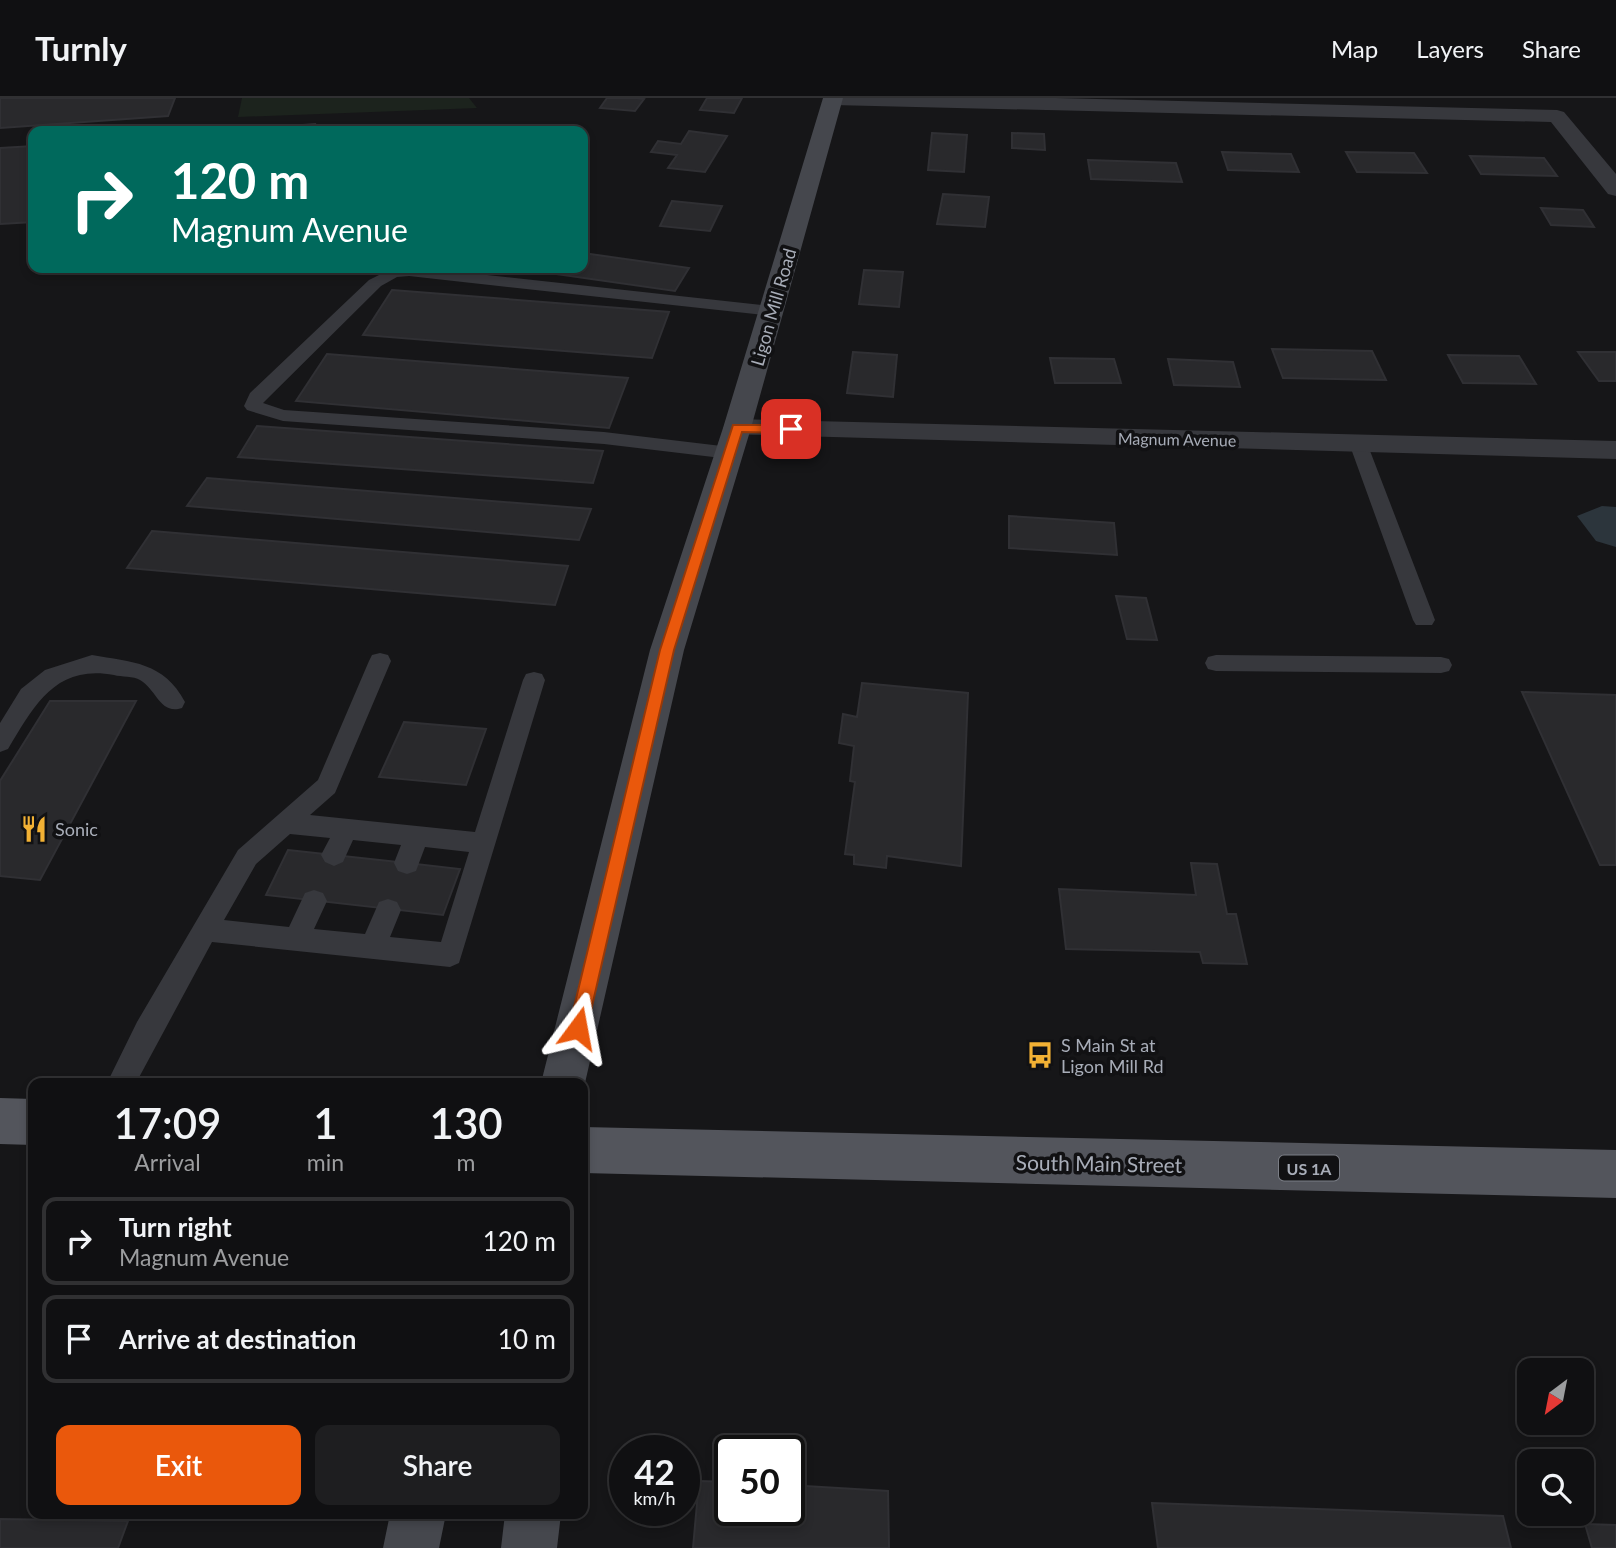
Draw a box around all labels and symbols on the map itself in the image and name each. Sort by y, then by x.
street label: Ligon Mill Road [746,246,800,368]
pin [761,399,821,459]
street label: Magnum Avenue [1118,428,1236,450]
restaurant icon: Sonic [19,814,49,844]
place label: Sonic [55,818,98,840]
position arrow [541,991,615,1065]
place label: S Main St at Ligon Mill Rd [1061,1034,1164,1077]
bus stop icon: S Main St at Ligon Mill Rd [1025,1040,1055,1070]
street label: South Main Street [1015,1149,1183,1177]
road number: US 1A [1279,1156,1339,1180]
north arrow [1517,1358,1594,1435]
speed limit sign: 50 [714,1435,805,1526]

